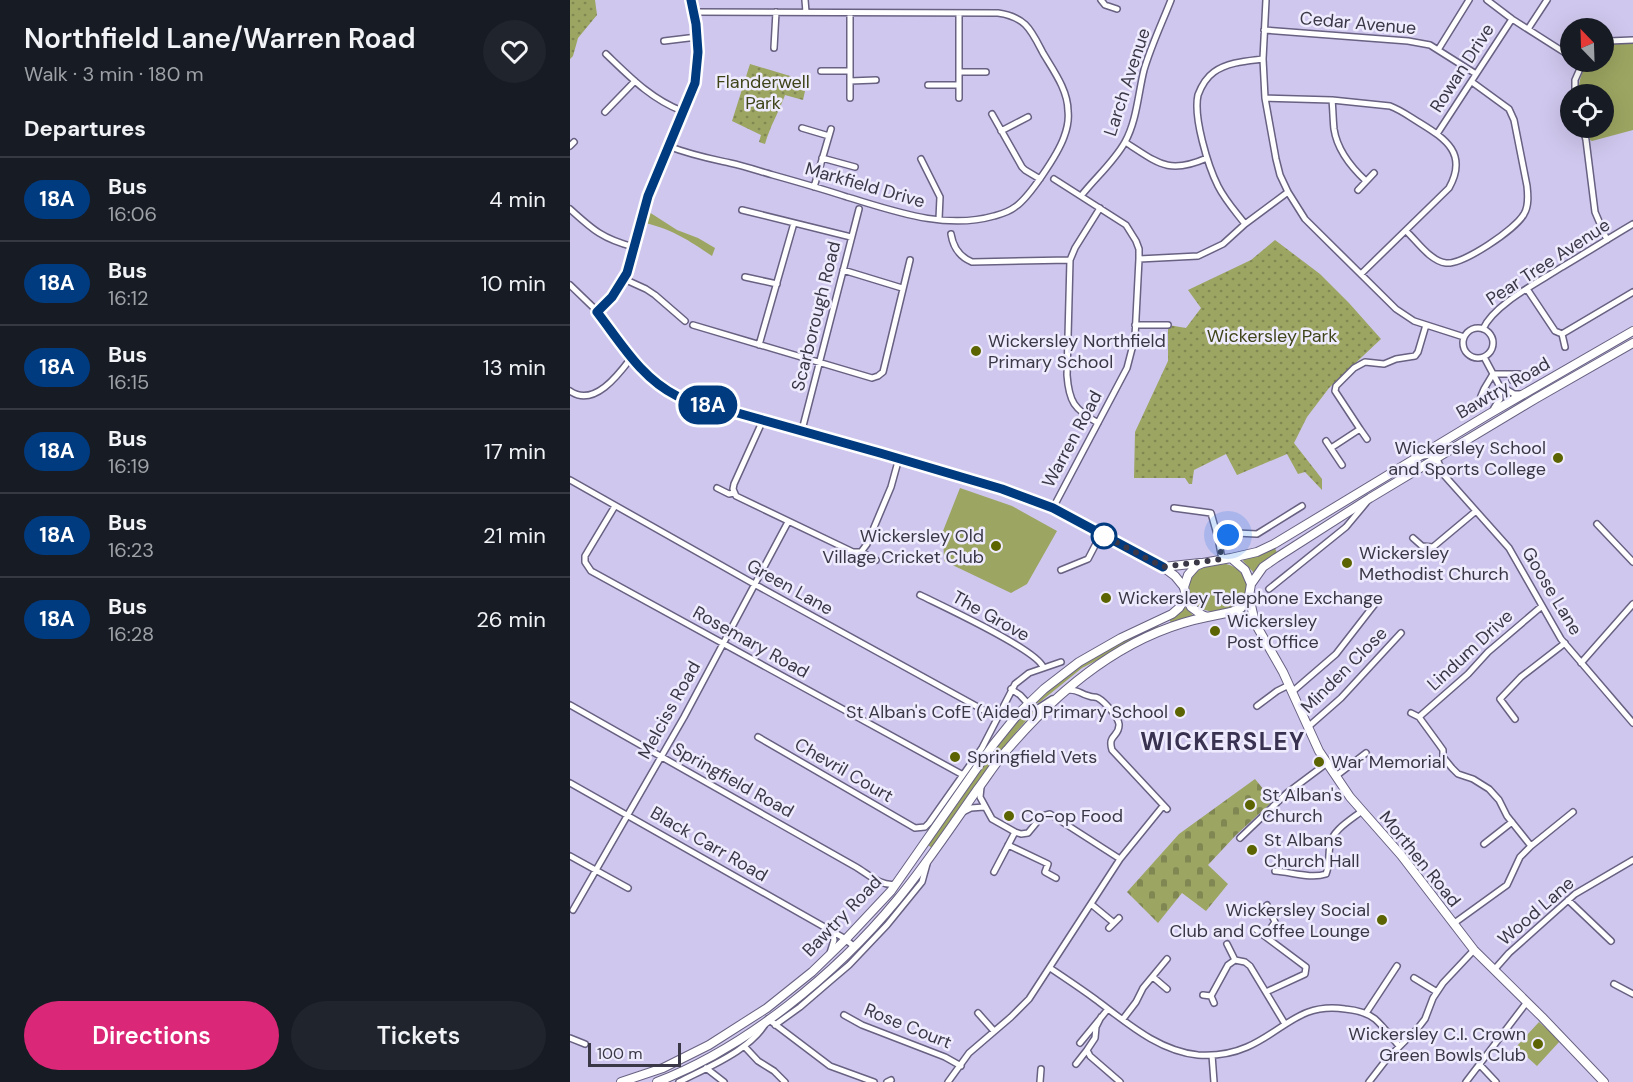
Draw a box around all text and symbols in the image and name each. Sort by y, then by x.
street label: Cedar Avenue [1299,6,1417,40]
north arrow [1560,18,1614,72]
map controls [1560,18,1614,138]
street label: Rowan Drive [1424,19,1500,117]
text: Northfield Lane/Warren Road [24,20,416,57]
button: heart [483,20,546,83]
street label: Larch Avenue [1098,25,1156,139]
text: Walk · 3 min · 180 m [24,61,203,87]
park label: Flanderwell Park [716,70,810,115]
button: locate [1560,84,1614,138]
text: Departures [24,114,146,143]
street label: Markfield Drive [802,156,928,214]
text: Bus [108,172,147,201]
text: 18A [39,185,75,213]
text: 4 min [489,185,546,214]
text: 16:06 [108,201,157,227]
street label: Pear Tree Avenue [1481,213,1615,311]
street label: Scarborough Road [786,239,846,393]
text: Bus [108,256,147,285]
text: 18A [39,269,75,297]
text: 10 min [481,269,546,298]
text: 16:12 [108,285,149,311]
park label: Wickersley Park [1207,324,1337,348]
place label: Wickersley Northfield Primary School [988,329,1166,374]
text: Bus [108,340,147,369]
marker: Wickersley Northfield Primary School [969,344,983,358]
street label: Bawtry Road [1452,351,1554,425]
text: 18A [39,353,75,381]
text: 13 min [483,353,546,382]
text: 16:15 [108,369,149,395]
line badge: 18A [674,386,742,424]
street label: Warren Road [1036,386,1108,492]
text: 18A [690,391,726,419]
text: Bus [108,424,147,453]
place label: Wickersley School and Sports College [1388,436,1546,481]
text: 18A [39,437,75,465]
text: 17 min [484,437,546,466]
marker: Wickersley School and Sports College [1551,451,1565,465]
text: 16:19 [108,453,150,479]
text: Bus [108,508,147,537]
your location [1213,520,1243,550]
text: 18A [39,521,75,549]
text: 21 min [483,521,546,550]
unlabelled marker [1091,523,1117,549]
place label: Wickersley Old Village Cricket Club [822,524,984,569]
text: 16:23 [108,537,154,563]
marker: Wickersley Old Village Cricket Club [989,539,1003,553]
place label: Wickersley Methodist Church [1359,541,1509,586]
street label: Goose Lane [1516,542,1588,640]
street label: Green Lane [742,553,838,621]
marker: Wickersley Methodist Church [1340,556,1354,570]
street label: The Grove [948,585,1034,647]
place label: Wickersley Telephone Exchange [1118,586,1383,610]
marker: Wickersley Telephone Exchange [1099,591,1113,605]
text: Bus [108,592,147,621]
street label: Rosemary Road [689,600,813,684]
street label: Lindum Drive [1422,604,1518,696]
text: 18A [39,605,75,633]
text: 26 min [476,605,546,634]
place label: Wickersley Post Office [1227,609,1319,654]
text: 16:28 [108,621,154,647]
street label: Minden Close [1295,621,1393,719]
marker: Wickersley Post Office [1208,624,1222,638]
street label: Melciss Road [632,657,706,763]
place label: St Alban's CofE (Aided) Primary School [846,700,1168,724]
marker: St Alban's CofE (Aided) Primary School [1173,705,1187,719]
district label: WICKERSLEY [1140,726,1306,757]
street label: Chevril Court [790,732,898,808]
street label: Springfield Road [668,737,798,823]
place label: Springfield Vets [967,745,1097,769]
marker: Springfield Vets [948,750,962,764]
place label: War Memorial [1331,750,1446,774]
marker: War Memorial [1312,755,1326,769]
place label: St Alban's Church [1262,783,1343,828]
marker: St Alban's Church [1243,798,1257,812]
street label: Black Carr Road [646,801,772,887]
place label: Co-op Food [1021,804,1123,828]
street label: Morthen Road [1374,806,1466,912]
marker: Co-op Food [1002,809,1016,823]
place label: St Albans Church Hall [1264,828,1359,873]
marker: St Albans Church Hall [1245,843,1259,857]
street label: Bawtry Road [797,870,887,962]
street label: Wood Lane [1493,871,1579,951]
place label: Wickersley Social Club and Coffee Lounge [1169,898,1370,943]
marker: Wickersley Social Club and Coffee Lounge [1375,913,1389,927]
street label: Rose Court [861,998,955,1054]
button: Directions [24,1001,279,1070]
button: Tickets [291,1001,546,1070]
place label: Wickersley C.I. Crown Green Bowls Club [1348,1022,1526,1067]
marker: Wickersley C.I. Crown Green Bowls Club [1531,1037,1545,1051]
scale bar [588,1040,681,1068]
text: 100 m [597,1043,642,1064]

